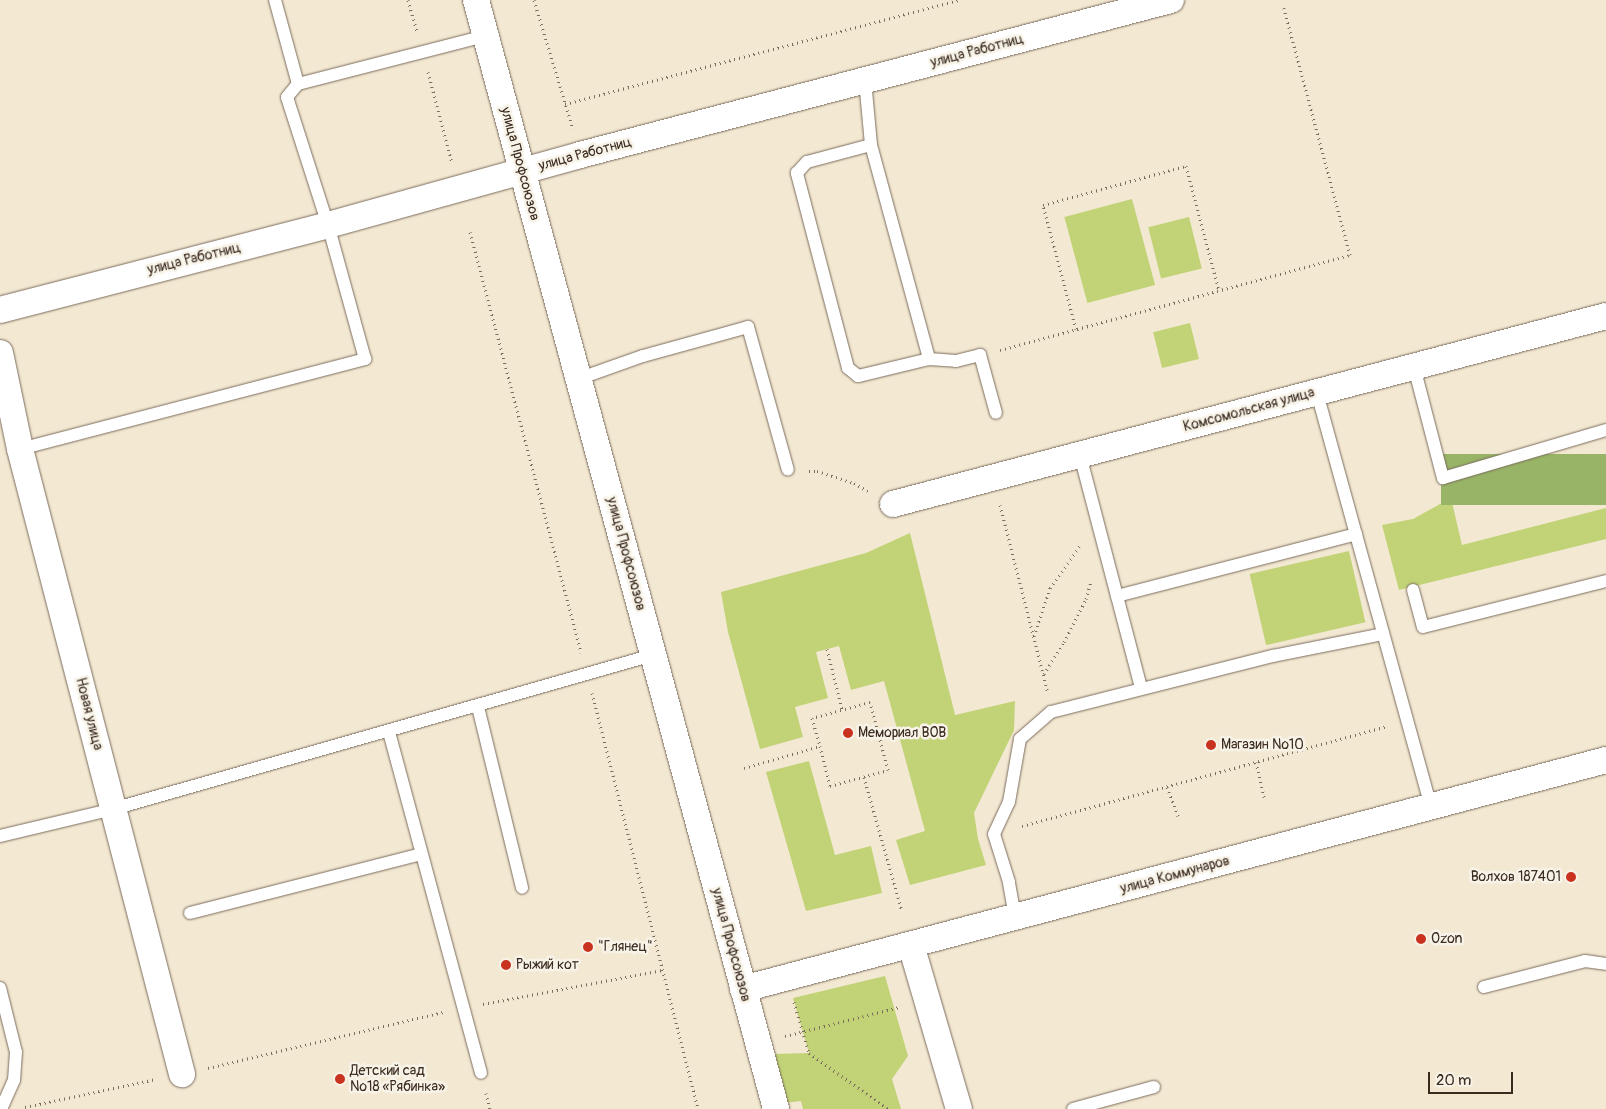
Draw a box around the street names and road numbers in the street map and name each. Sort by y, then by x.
street label: улица Работниц [929,31,1025,71]
street label: улица Профсоюзов [497,105,543,223]
street label: улица Работниц [537,134,633,174]
street label: улица Работниц [146,239,242,279]
street label: Комсомольская улица [1181,384,1317,436]
street label: улица Профсоюзов [603,495,649,613]
street label: Новая улица [72,676,106,752]
street label: улица Коммунаров [1119,852,1231,898]
street label: улица Профсоюзов [708,886,754,1004]

